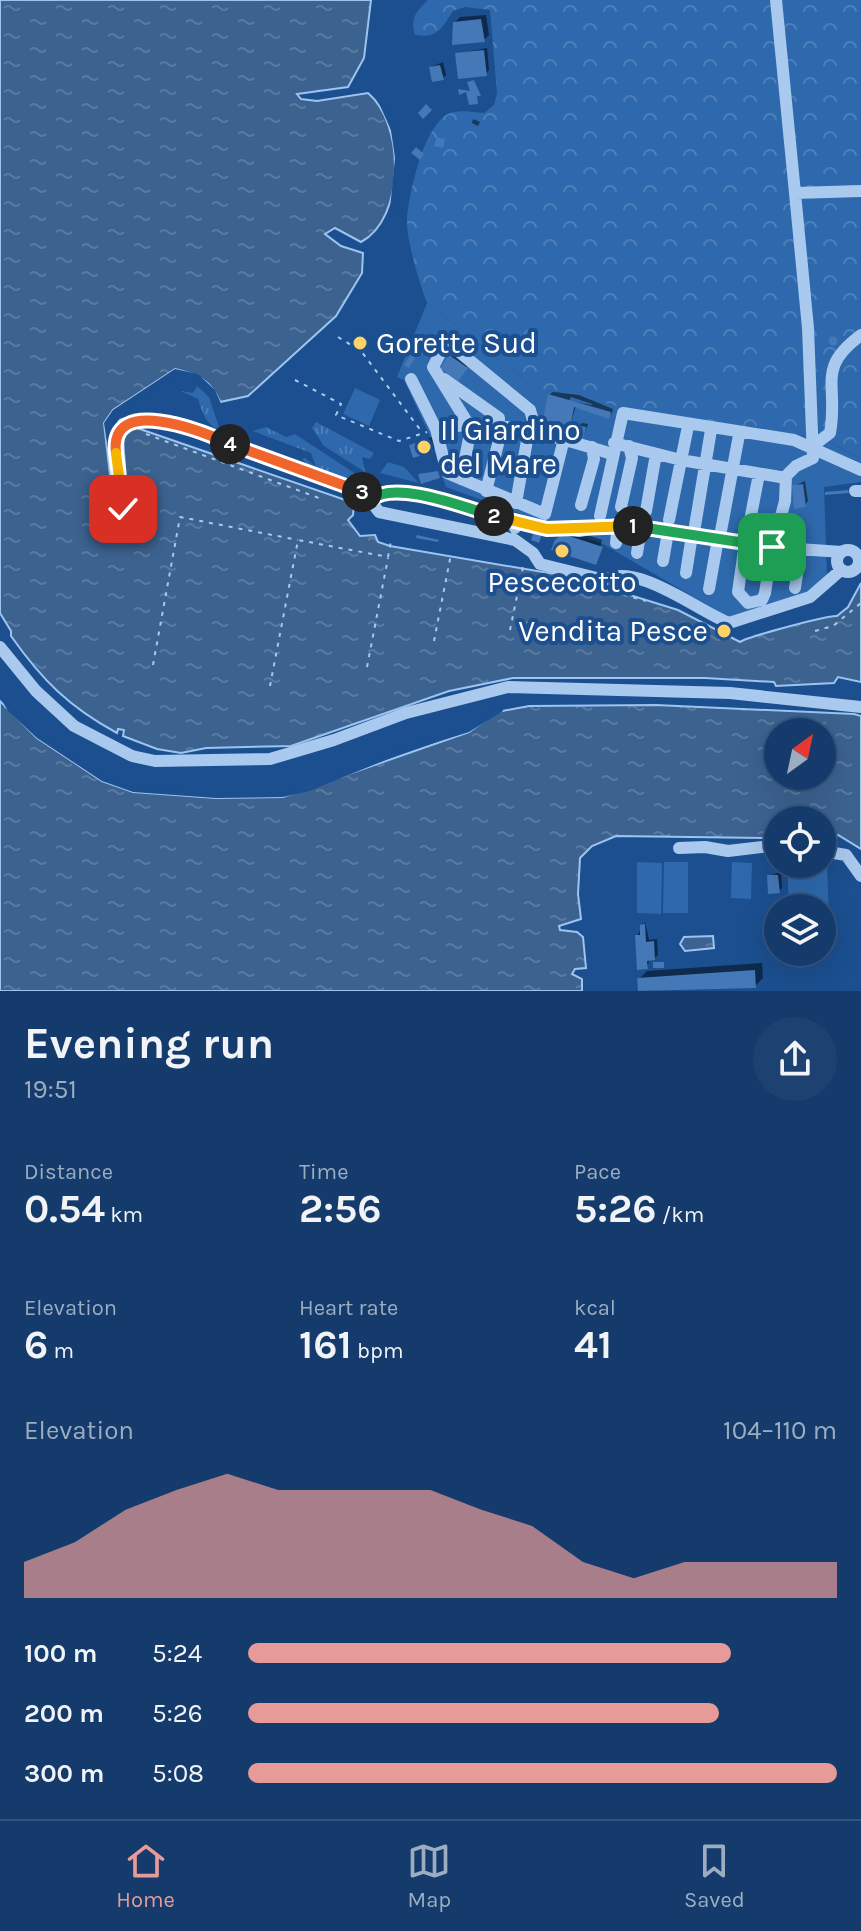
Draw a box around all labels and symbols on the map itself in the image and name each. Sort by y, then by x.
place label: Gorette Sud [376,325,537,361]
marker: Gorette Sud [351,334,369,352]
place label: Il Giardino del Mare [440,412,581,482]
pin: 4 [210,424,250,464]
marker: Il Giardino del Mare [415,438,433,456]
pin: 3 [342,472,382,512]
pin [89,475,157,543]
pin: 2 [474,496,514,536]
pin: 1 [613,506,653,546]
pin [738,513,806,581]
marker: Pescecotto [553,542,571,560]
place label: Pescecotto [487,564,637,600]
place label: Vendita Pesce [518,613,708,649]
marker: Vendita Pesce [715,622,733,640]
north arrow [764,718,836,790]

